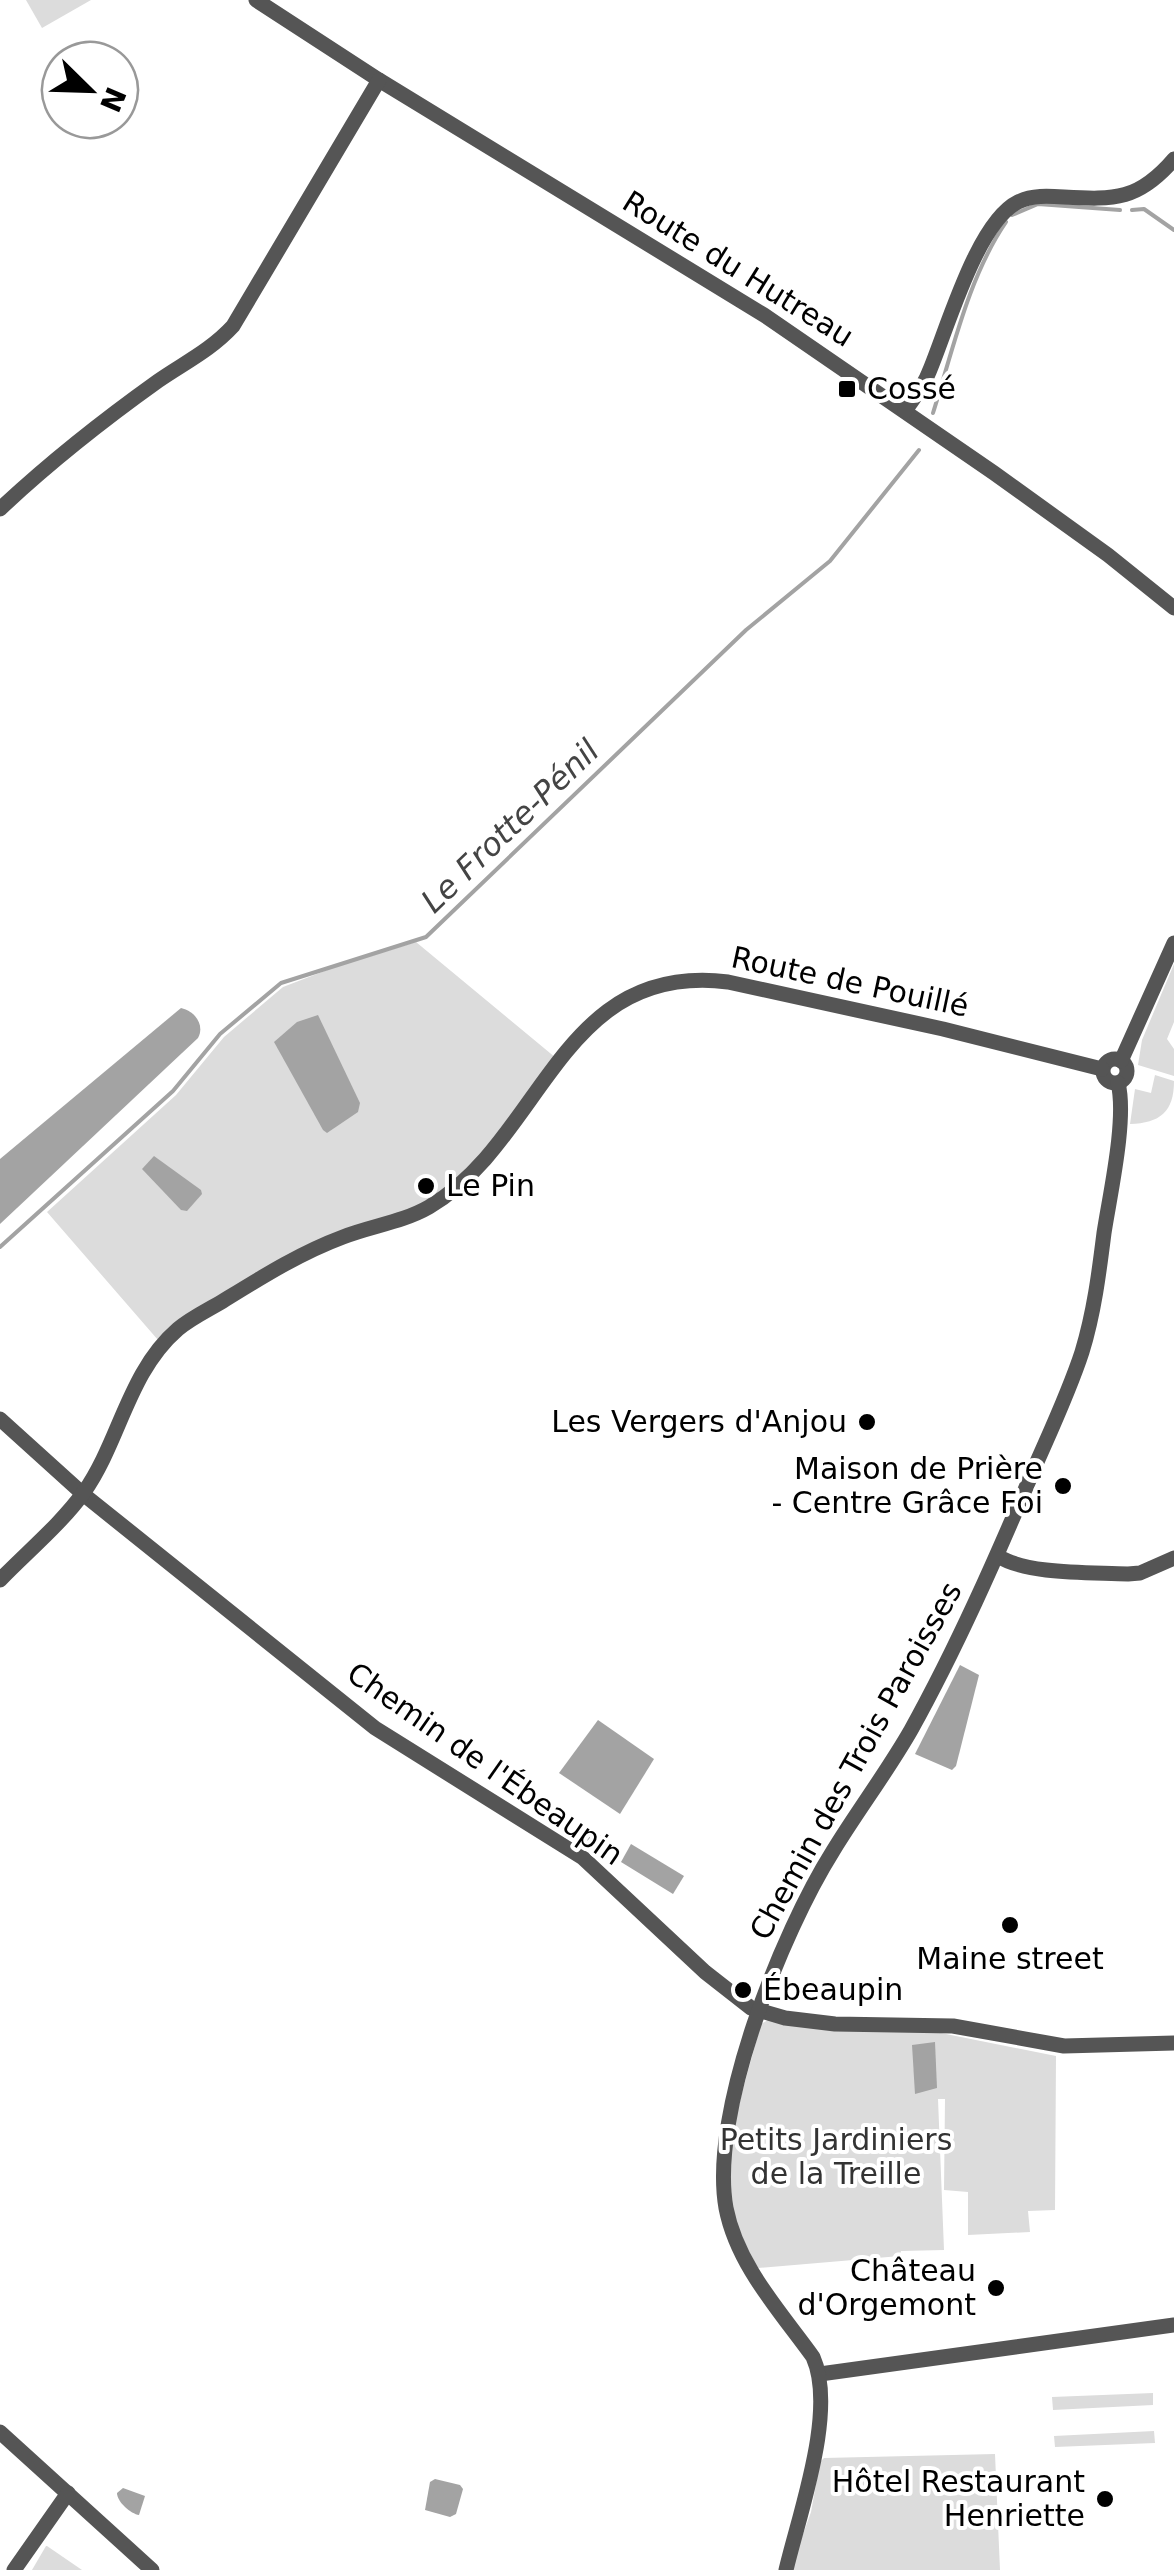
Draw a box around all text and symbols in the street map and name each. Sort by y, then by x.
north arrow [40,40,140,140]
text: N [93,82,132,117]
street label: Route du Hutreau [617,184,860,354]
place label: Cossé [867,371,956,406]
marker: Cossé [836,378,858,400]
water label: Le Frotte-Pénil [413,732,607,920]
street label: Route de Pouillé [728,939,972,1024]
place label: Le Pin [446,1168,535,1203]
marker: Le Pin [415,1175,437,1197]
place label: Les Vergers d'Anjou [551,1404,847,1439]
marker: Les Vergers d'Anjou [856,1411,878,1433]
place label: Maison de Prière - Centre Grâce Foi [771,1451,1043,1520]
marker: Maison de Prière - Centre Grâce Foi [1052,1475,1074,1497]
street label: Chemin des Trois Paroisses [742,1576,969,1946]
street label: Chemin de l'Ébeaupin [341,1655,630,1872]
marker: Maine street [999,1914,1021,1936]
place label: Maine street [916,1941,1104,1976]
place label: Ébeaupin [763,1972,903,2007]
marker: Ébeaupin [732,1979,754,2001]
park label: Petits Jardiniers de la Treille [720,2122,952,2191]
place label: Château d'Orgemont [797,2253,976,2322]
marker: Château d'Orgemont [985,2277,1007,2299]
place label: Hôtel Restaurant Henriette [832,2464,1085,2533]
marker: Hôtel Restaurant Henriette [1094,2488,1116,2510]

